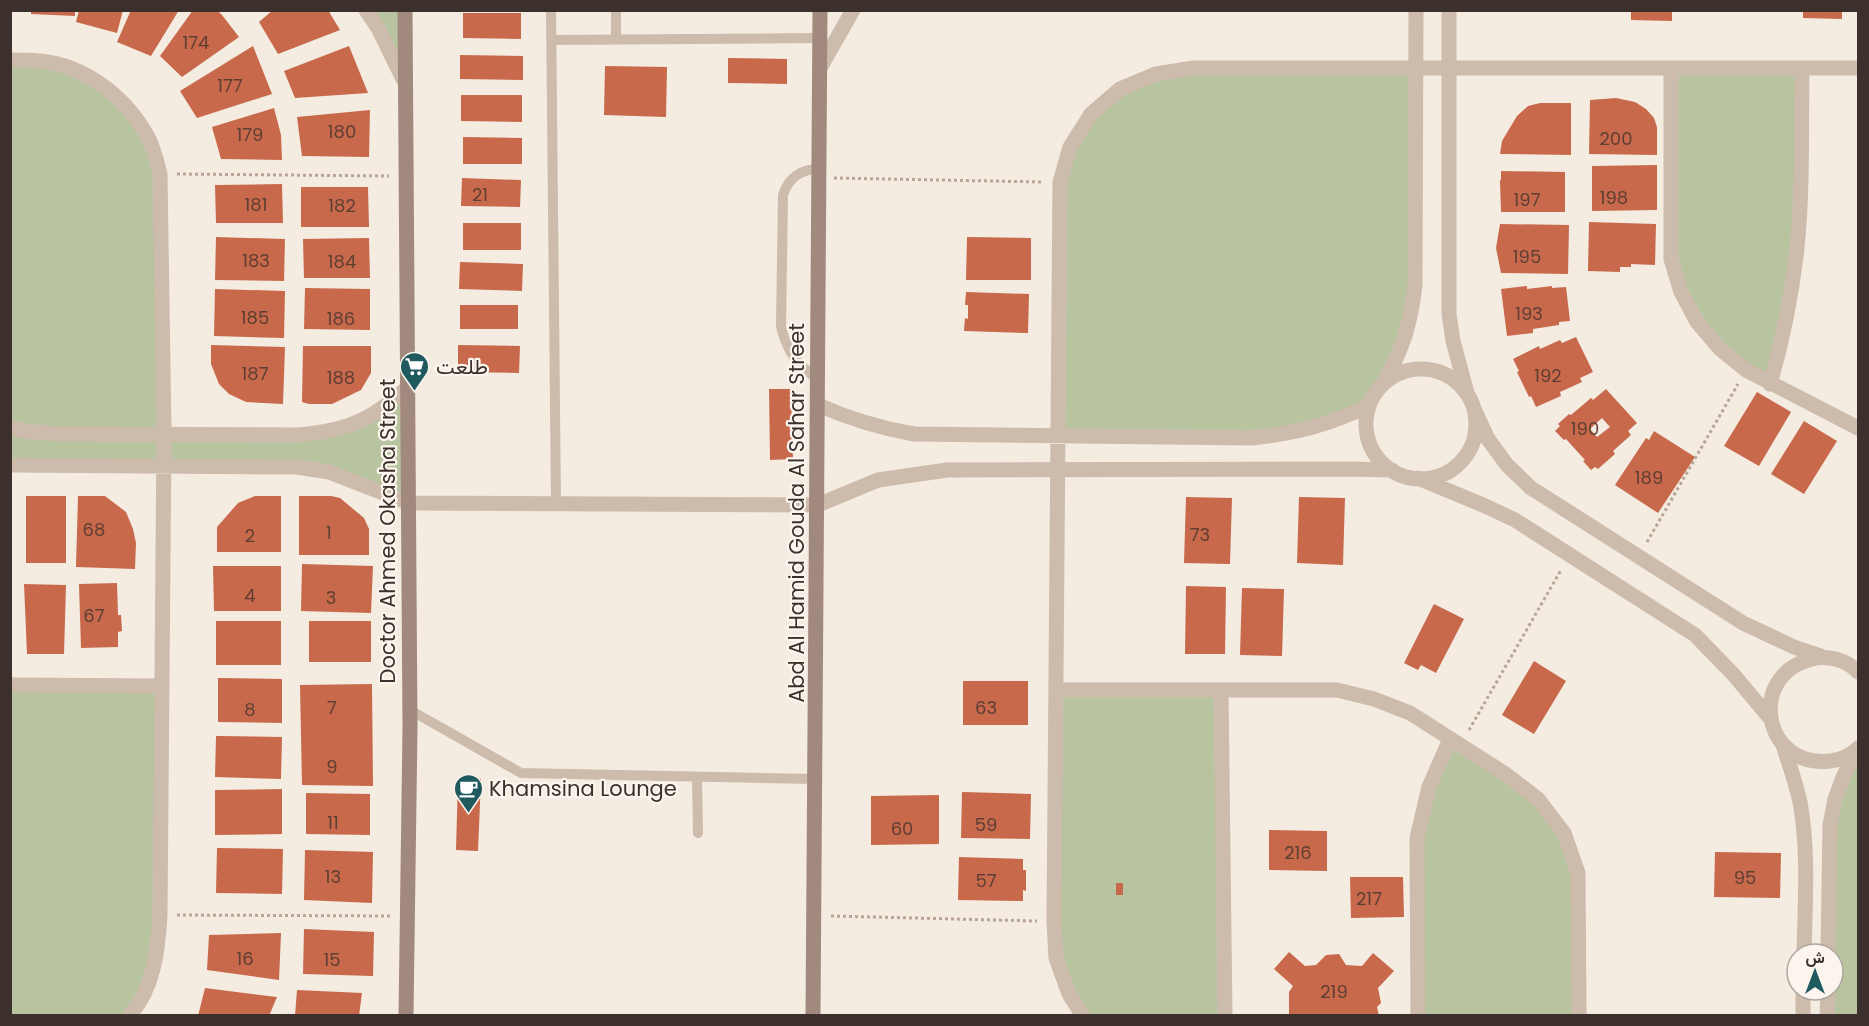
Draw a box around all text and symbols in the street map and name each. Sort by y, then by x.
house number: 174 [183,30,209,55]
house number: 177 [217,73,243,98]
house number: 180 [328,119,356,144]
house number: 179 [237,122,263,147]
house number: 200 [1600,126,1632,151]
house number: 21 [472,182,488,207]
house number: 198 [1600,185,1628,210]
house number: 197 [1514,187,1541,212]
house number: 181 [245,192,267,217]
house number: 182 [328,193,356,218]
house number: 195 [1513,244,1541,269]
house number: 183 [242,248,270,273]
house number: 184 [328,249,356,274]
house number: 193 [1515,301,1543,326]
house number: 185 [241,305,269,330]
house number: 186 [327,306,355,331]
street label: Abd Al Hamid Gouda Al Sahar Street [782,323,811,703]
supermarket icon: طلعت [399,350,431,392]
place label: طلعت [436,352,488,381]
house number: 187 [242,361,269,386]
house number: 192 [1534,363,1562,388]
house number: 188 [327,365,355,390]
street label: Doctor Ahmed Okasha Street [373,379,402,683]
house number: 190 [1571,416,1599,441]
house number: 189 [1635,465,1663,490]
house number: 68 [83,517,105,542]
house number: 1 [326,520,332,545]
house number: 73 [1190,522,1210,547]
house number: 2 [245,523,255,548]
house number: 4 [244,583,256,608]
house number: 3 [326,585,336,610]
house number: 67 [83,603,105,628]
house number: 7 [327,695,337,720]
house number: 63 [975,695,997,720]
house number: 8 [244,697,256,722]
house number: 9 [326,754,338,779]
cafe icon: Khamsina Lounge [452,772,484,814]
place label: Khamsina Lounge [489,774,677,803]
house number: 11 [327,810,339,835]
house number: 59 [975,812,997,837]
house number: 60 [891,816,913,841]
house number: 216 [1284,840,1312,865]
house number: 13 [325,864,341,889]
house number: 95 [1734,865,1756,890]
house number: 57 [975,868,997,893]
house number: 217 [1356,886,1382,911]
north arrow [1785,942,1845,1002]
house number: 16 [236,946,254,971]
text: ش [1805,946,1825,969]
house number: 15 [323,947,341,972]
house number: 219 [1320,979,1348,1004]

